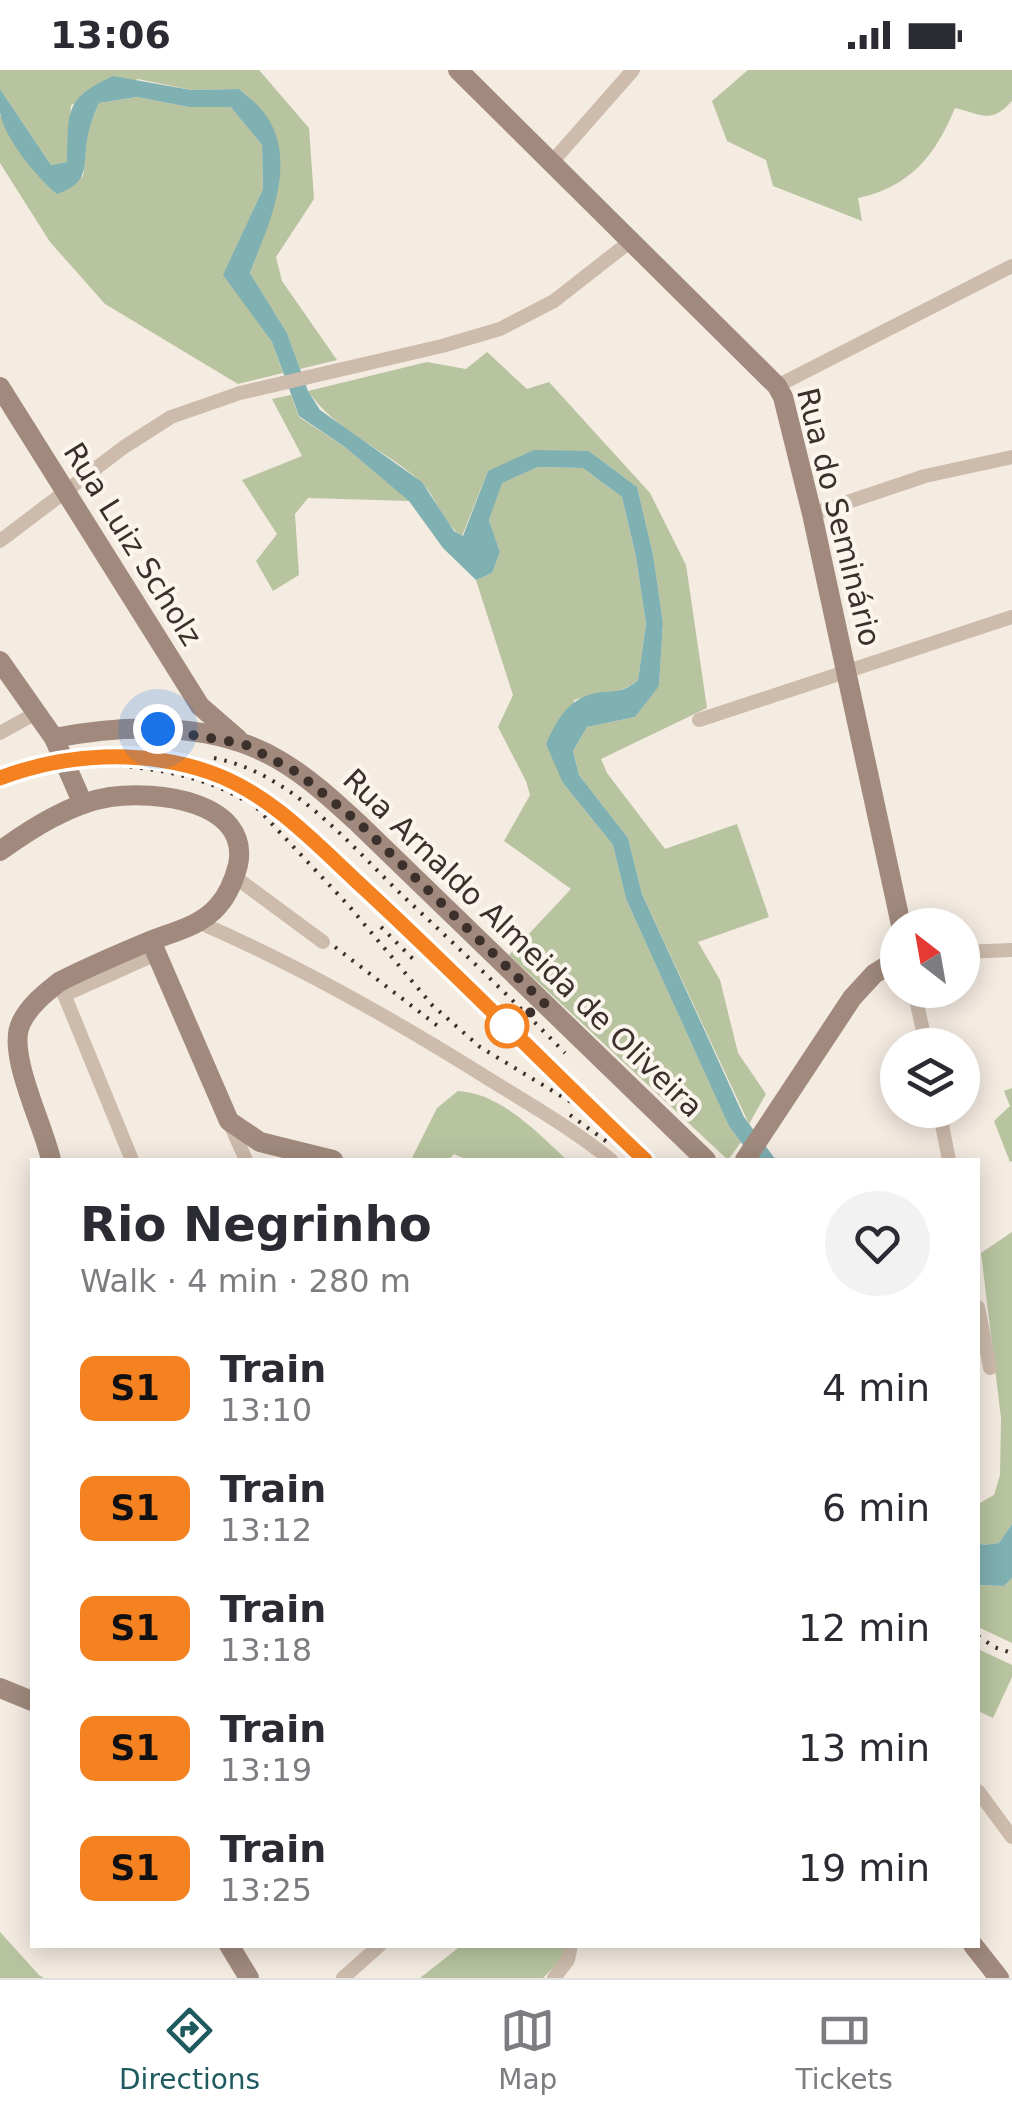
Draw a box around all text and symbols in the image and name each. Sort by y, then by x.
text: 13:06 [50,13,171,57]
street label: Rua do Seminário [790,384,888,650]
street label: Rua Luiz Scholz [57,436,209,652]
your location [133,704,183,754]
street label: Rua Arnaldo Almeida de Oliveira [336,762,710,1124]
north arrow [880,908,980,1008]
map controls [880,908,980,1128]
unlabelled marker [486,1005,528,1047]
button: layers [880,1028,980,1128]
button: heart [825,1191,930,1296]
text: Rio Negrinho [80,1196,432,1252]
text: Walk · 4 min · 280 m [80,1262,411,1300]
text: Train [220,1347,326,1391]
text: 4 min [822,1366,930,1410]
text: S1 [110,1368,160,1408]
text: 13:10 [220,1391,312,1429]
text: Train [220,1467,326,1511]
text: 6 min [822,1486,930,1530]
text: S1 [110,1488,160,1528]
text: 13:12 [220,1511,312,1549]
text: Train [220,1587,326,1631]
text: 12 min [798,1606,930,1650]
text: S1 [110,1608,160,1648]
text: 13:18 [220,1631,312,1669]
text: Train [220,1707,326,1751]
text: 13 min [798,1726,930,1770]
text: S1 [110,1728,160,1768]
text: 13:19 [220,1751,312,1789]
text: Train [220,1827,326,1871]
text: 19 min [798,1846,930,1890]
text: S1 [110,1848,160,1888]
text: 13:25 [220,1871,312,1909]
tab: Directions [119,2003,260,2096]
tab: Map [498,2003,557,2096]
tab: Tickets [796,2003,893,2096]

